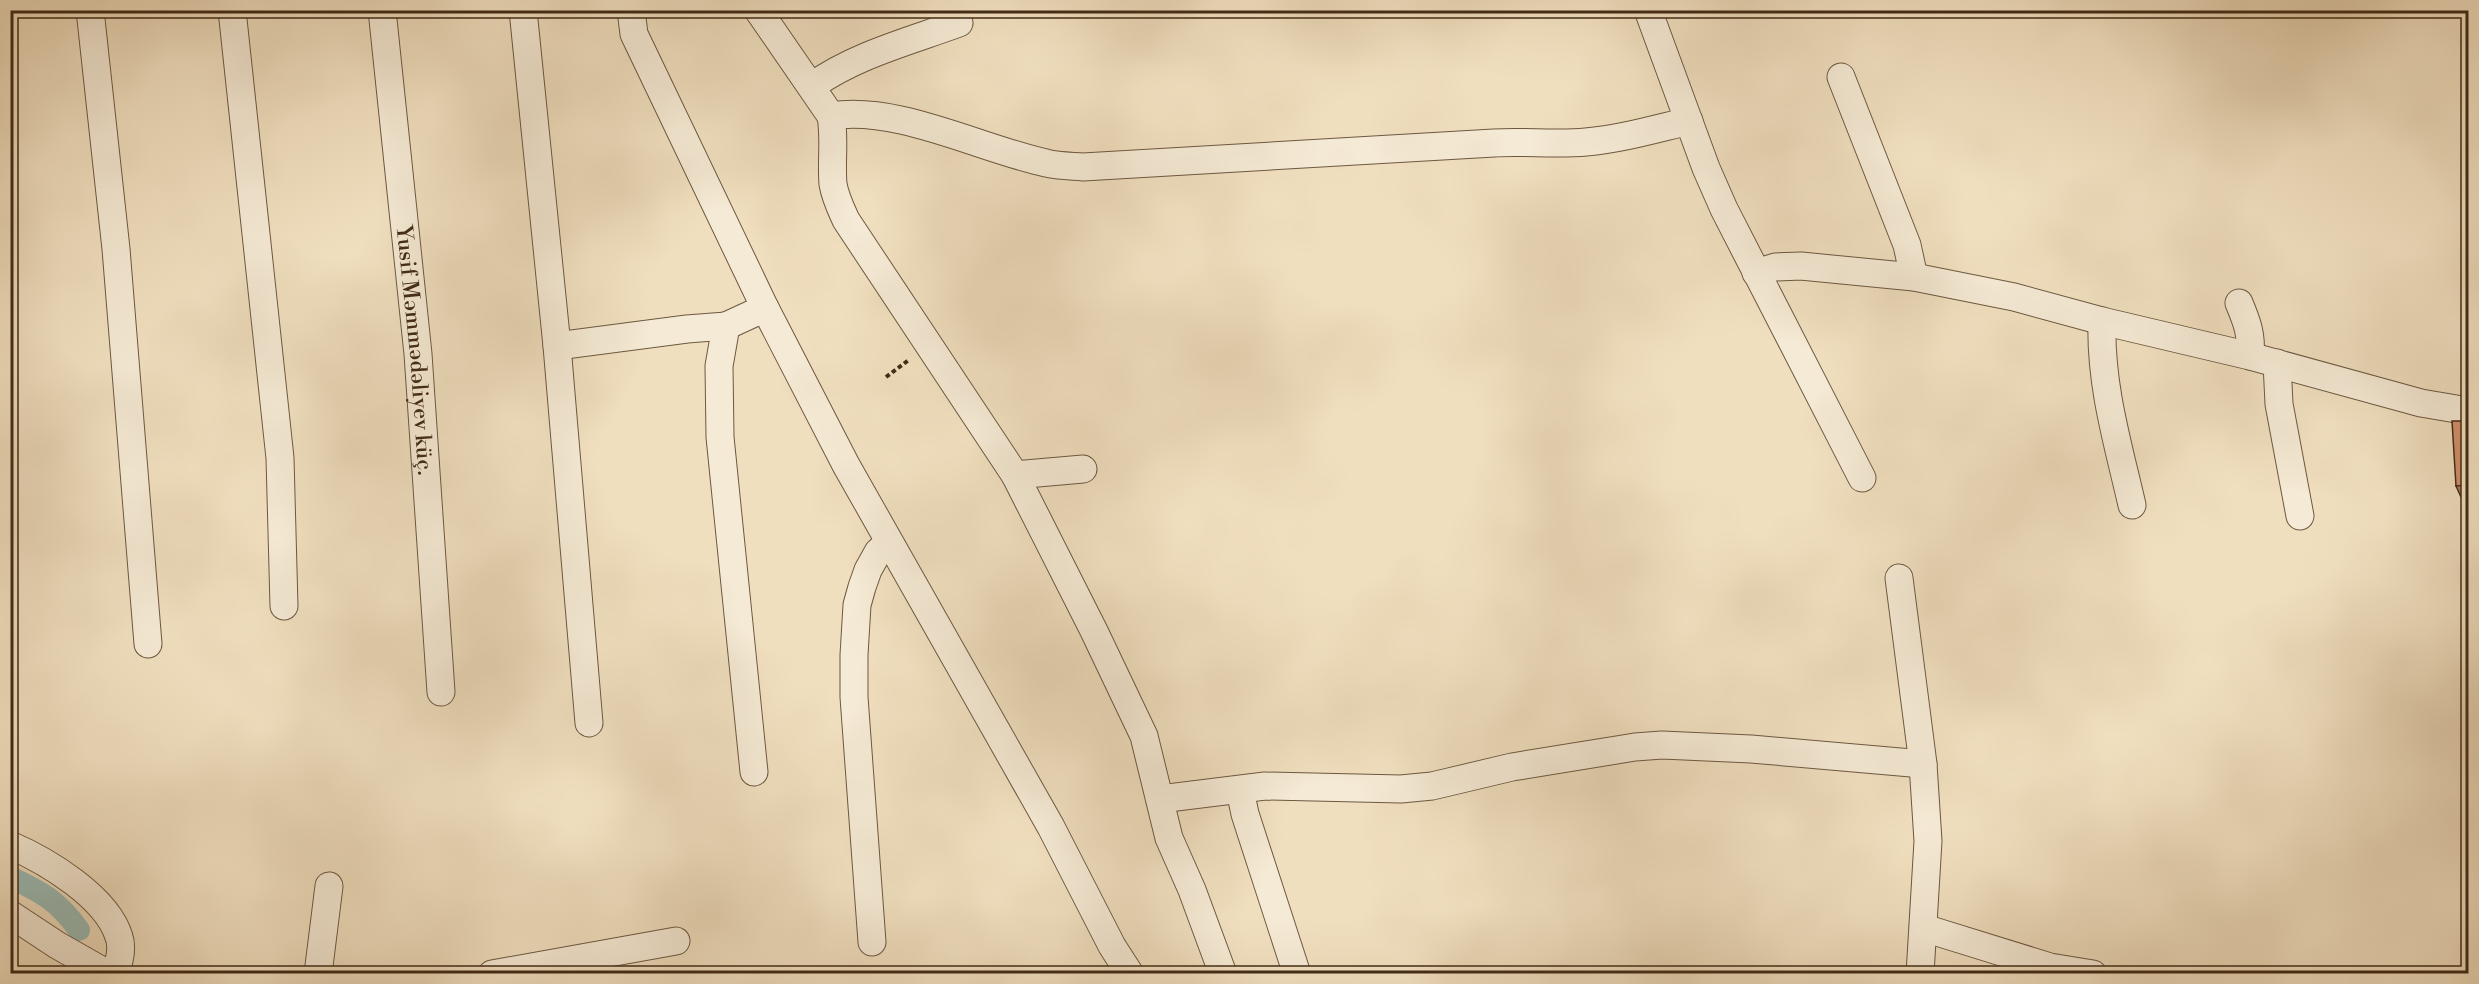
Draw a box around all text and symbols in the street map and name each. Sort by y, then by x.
street label: Yusif Məmmədəliyev küç. [390,223,438,476]

